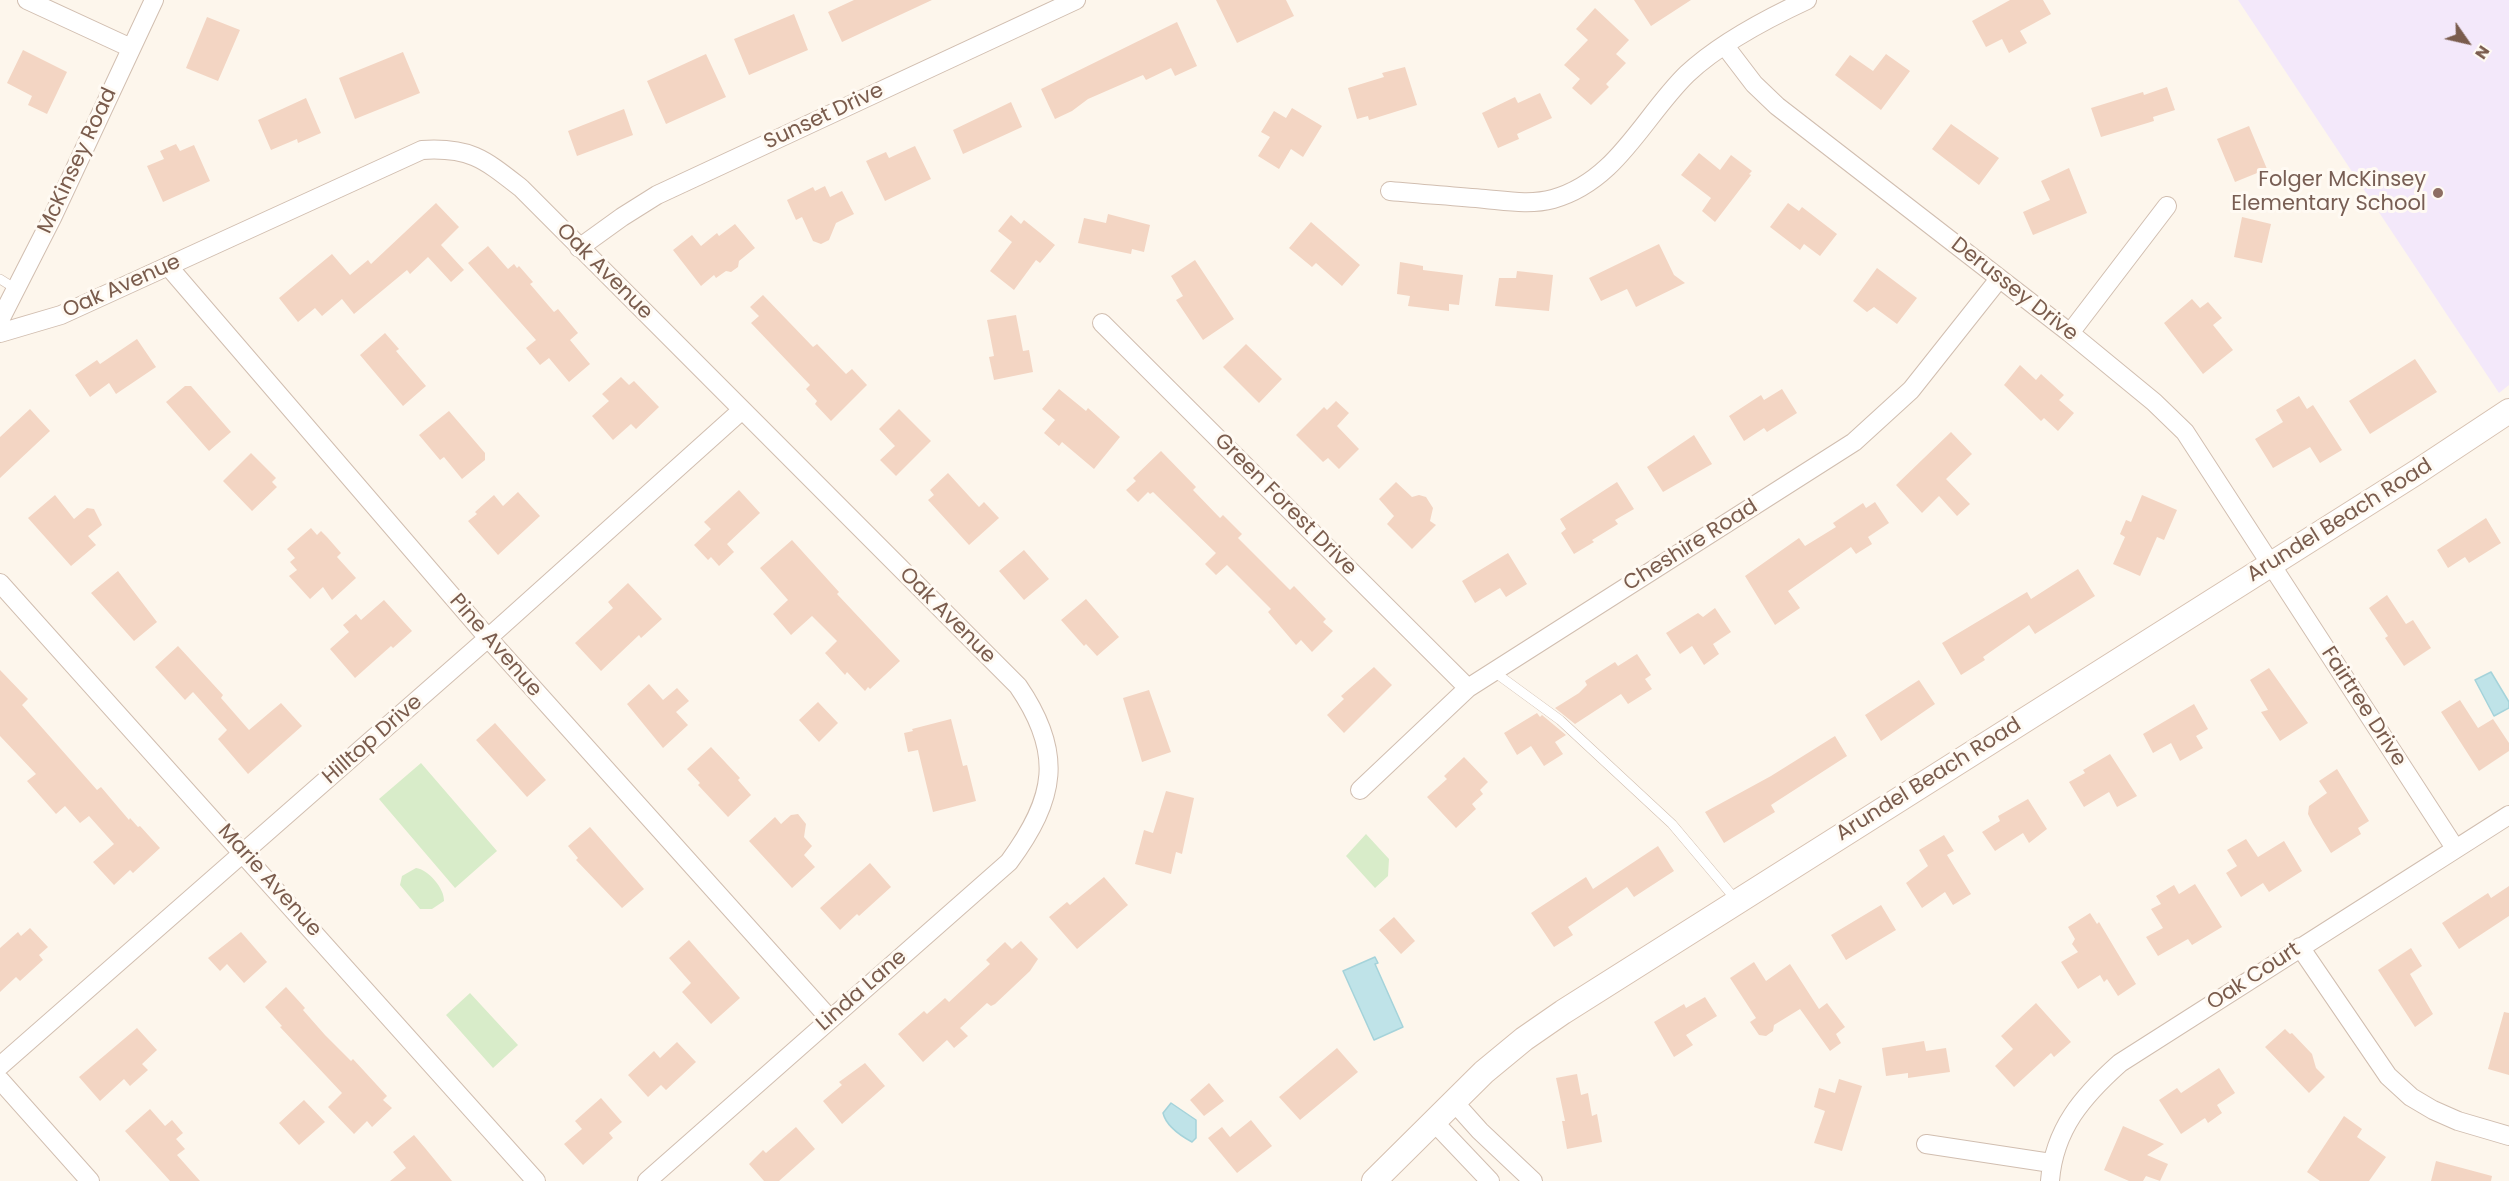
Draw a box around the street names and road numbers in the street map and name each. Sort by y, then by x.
street label: Sunset Drive [760,78,888,156]
street label: McKinsey Road [33,84,123,238]
street label: Oak Avenue [551,219,657,325]
street label: Derussey Drive [1946,233,2082,347]
street label: Oak Avenue [59,250,185,324]
street label: Green Forest Drive [1209,429,1361,581]
street label: Arundel Beach Road [2243,454,2437,588]
street label: Cheshire Road [1619,495,1763,597]
street label: Oak Avenue [894,563,1000,669]
street label: Pine Avenue [443,589,547,703]
street label: Fairtree Drive [2315,642,2411,772]
street label: Hilltop Drive [318,690,428,790]
street label: Arundel Beach Road [1832,713,2026,847]
street label: Marie Avenue [212,820,326,942]
street label: Oak Court [2203,938,2305,1016]
street label: Linda Lane [812,945,912,1037]

